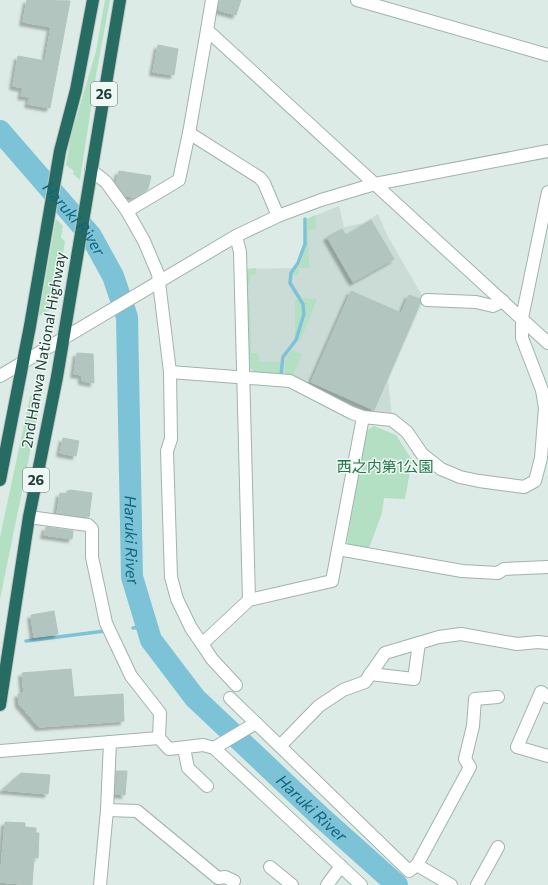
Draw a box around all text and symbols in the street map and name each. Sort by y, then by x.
road number: 26 [91,82,117,106]
water label: Haruki River [39,178,110,259]
street label: 2nd Hanwa National Highway [17,250,69,449]
park label: 西之内第1公園 [337,457,433,475]
road number: 26 [23,468,49,492]
water label: Haruki River [121,495,144,588]
water label: Haruki River [273,770,352,845]

